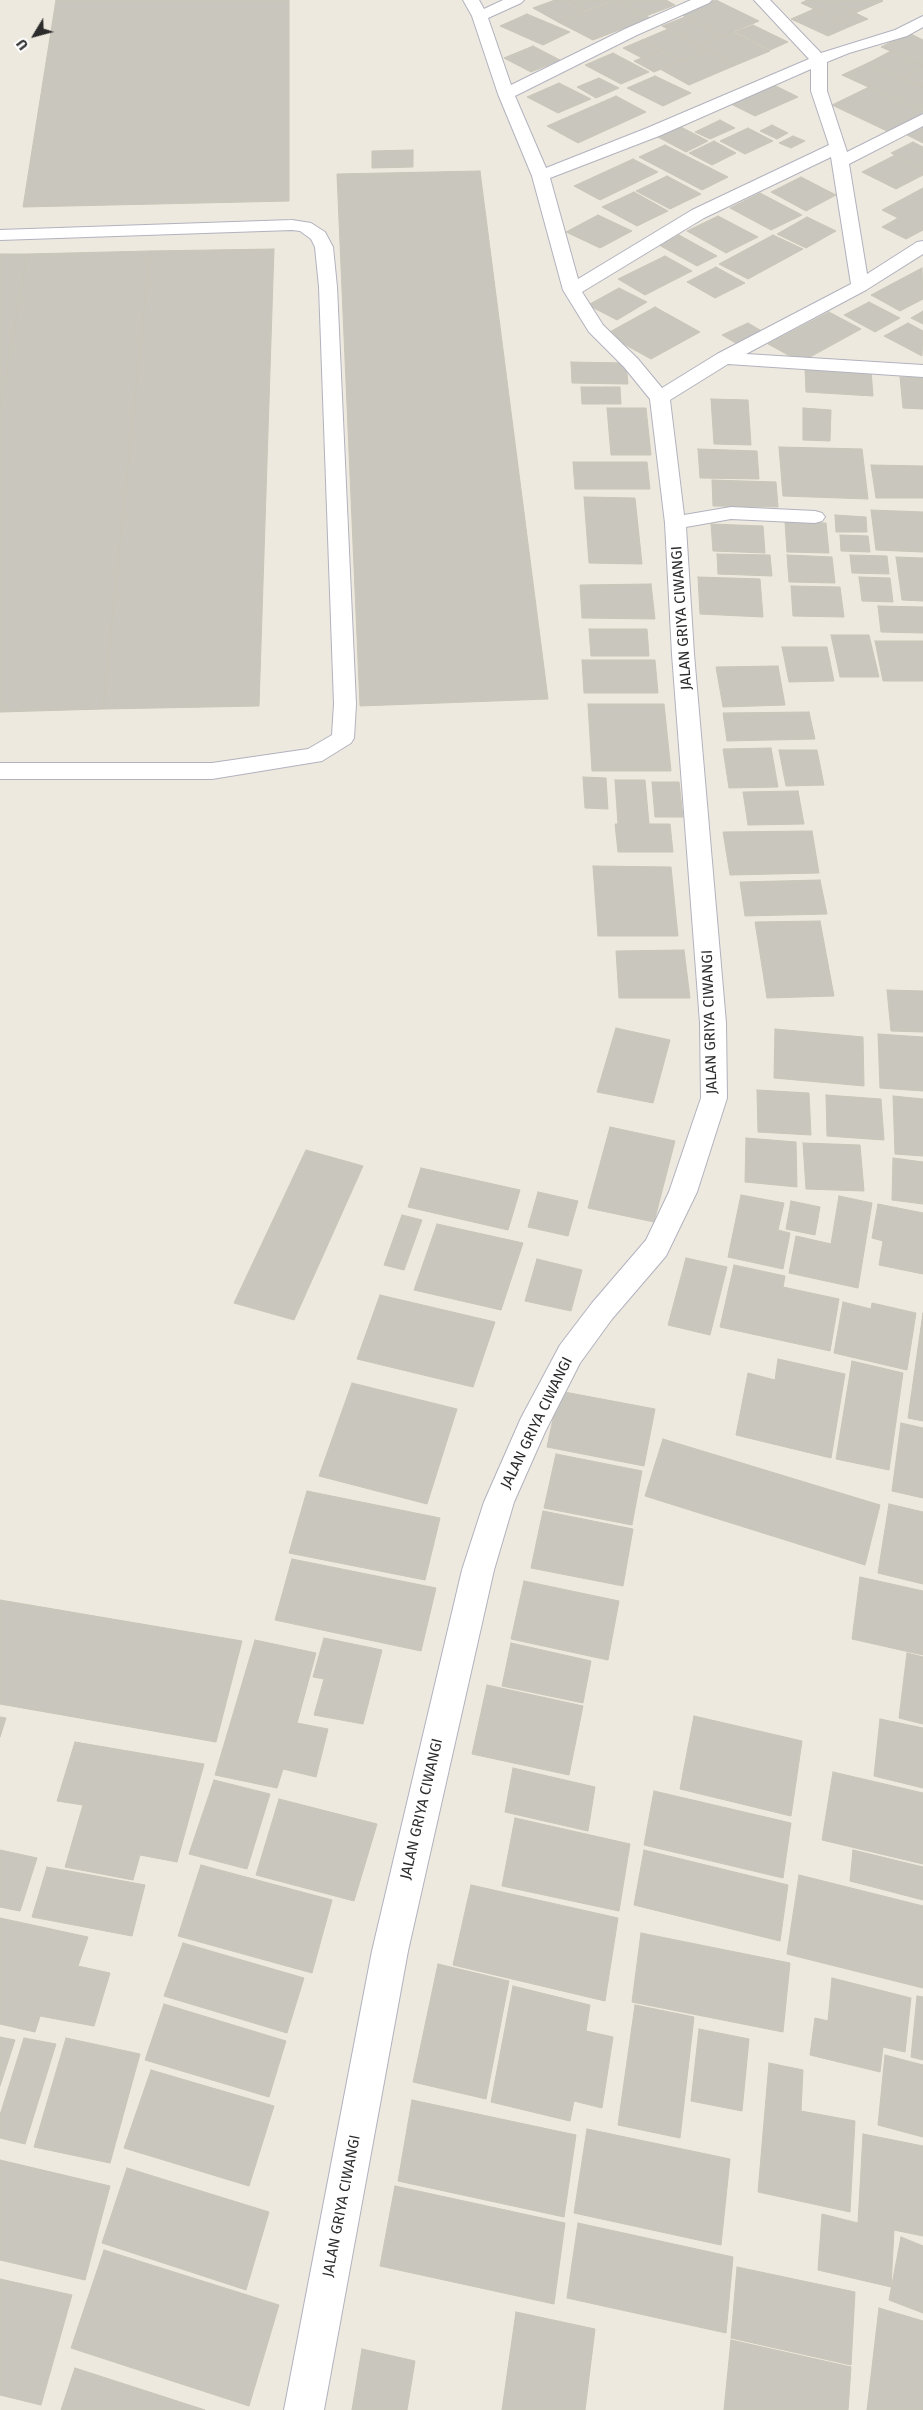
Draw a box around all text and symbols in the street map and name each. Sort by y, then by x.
north arrow [10,10,60,60]
text: U [13,36,32,53]
street label: JALAN GRIYA CIWANGI [668,545,696,691]
street label: JALAN GRIYA CIWANGI [698,950,722,1094]
street label: JALAN GRIYA CIWANGI [497,1354,577,1492]
street label: JALAN GRIYA CIWANGI [397,1737,447,1881]
street label: JALAN GRIYA CIWANGI [319,2133,365,2279]

